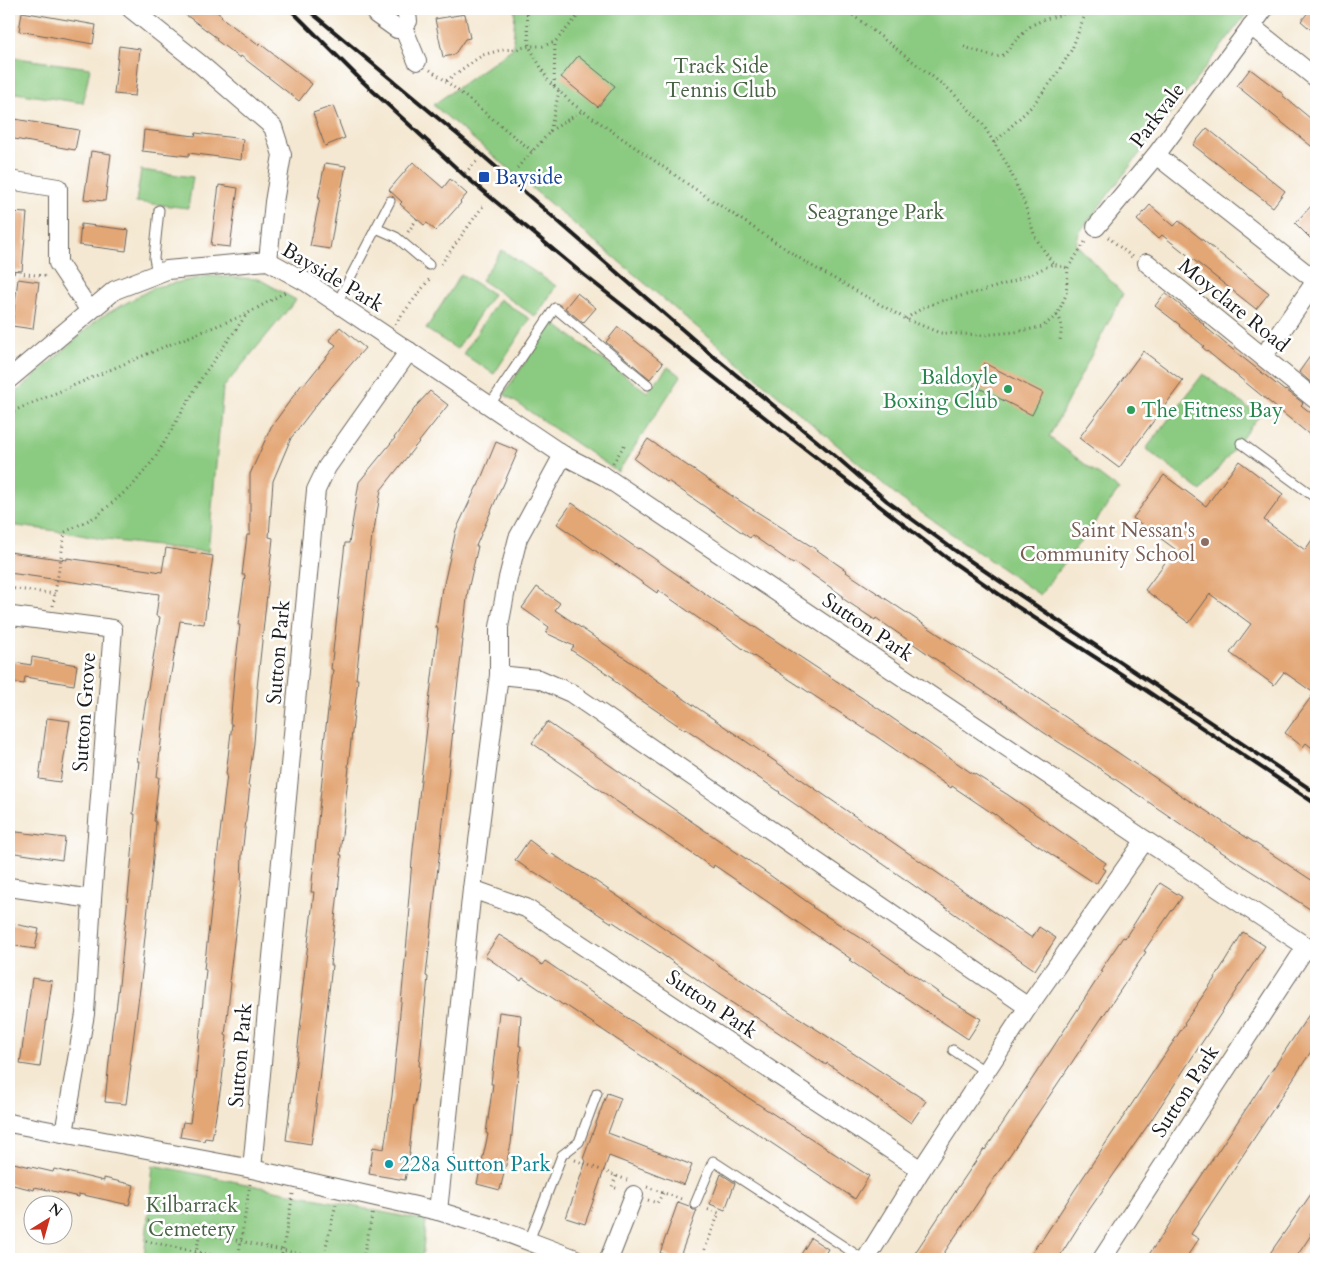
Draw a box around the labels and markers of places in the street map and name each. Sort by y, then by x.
place label: Bayside [495,163,563,192]
marker: Bayside [477,170,491,184]
place label: Baldoyle Boxing Club [883,363,998,416]
marker: Baldoyle Boxing Club [1002,383,1014,395]
place label: The Fitness Bay [1141,396,1283,425]
marker: The Fitness Bay [1125,404,1137,416]
place label: Saint Nessan's Community School [1020,516,1195,569]
marker: Saint Nessan's Community School [1199,536,1211,548]
place label: 228a Sutton Park [399,1150,551,1179]
marker: 228a Sutton Park [383,1158,395,1170]

